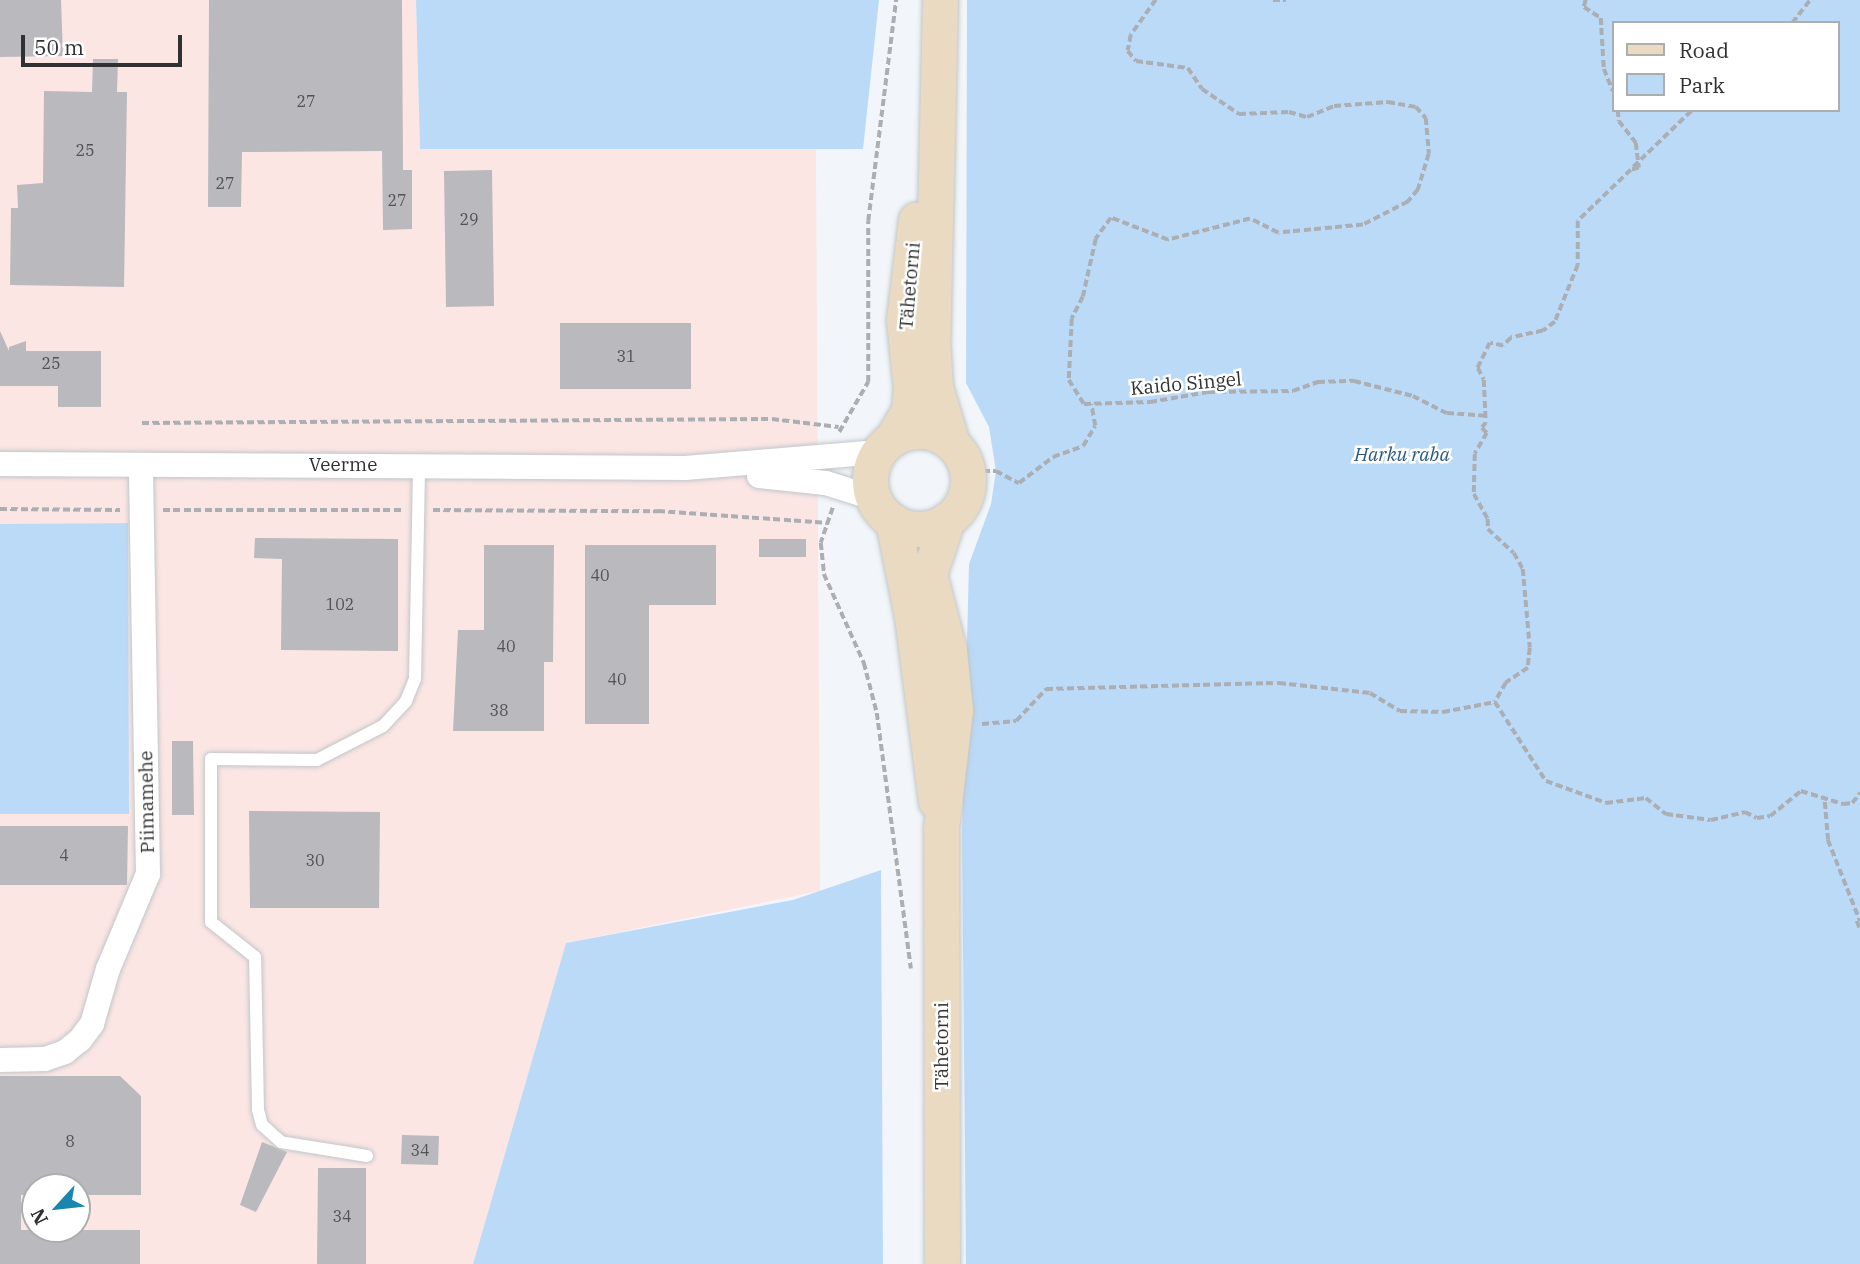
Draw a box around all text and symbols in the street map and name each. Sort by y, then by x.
scale bar [24,21,186,65]
legend [1612,21,1839,112]
text: 50 m [34,33,84,61]
text: Road [1679,36,1729,64]
text: Park [1679,71,1725,99]
house number: 27 [296,91,316,111]
house number: 25 [75,140,95,160]
house number: 27 [215,173,235,193]
house number: 27 [387,190,407,210]
house number: 29 [459,209,479,229]
street label: Tähetorni [895,241,925,331]
house number: 31 [616,346,636,366]
house number: 25 [41,353,61,373]
street label: Kaido Singel [1129,368,1243,400]
park label: Harku raba [1354,444,1450,466]
street label: Veerme [309,454,377,476]
house number: 40 [590,565,610,585]
house number: 102 [326,594,354,614]
house number: 40 [496,636,516,656]
house number: 40 [607,669,627,689]
house number: 38 [489,700,509,720]
street label: Piimamehe [135,750,159,854]
house number: 4 [59,845,69,865]
house number: 30 [305,850,325,870]
street label: Tähetorni [931,1002,953,1090]
house number: 8 [65,1131,75,1151]
house number: 34 [410,1140,430,1160]
north arrow [21,1173,91,1243]
text: N [25,1204,53,1229]
house number: 34 [332,1206,352,1226]

